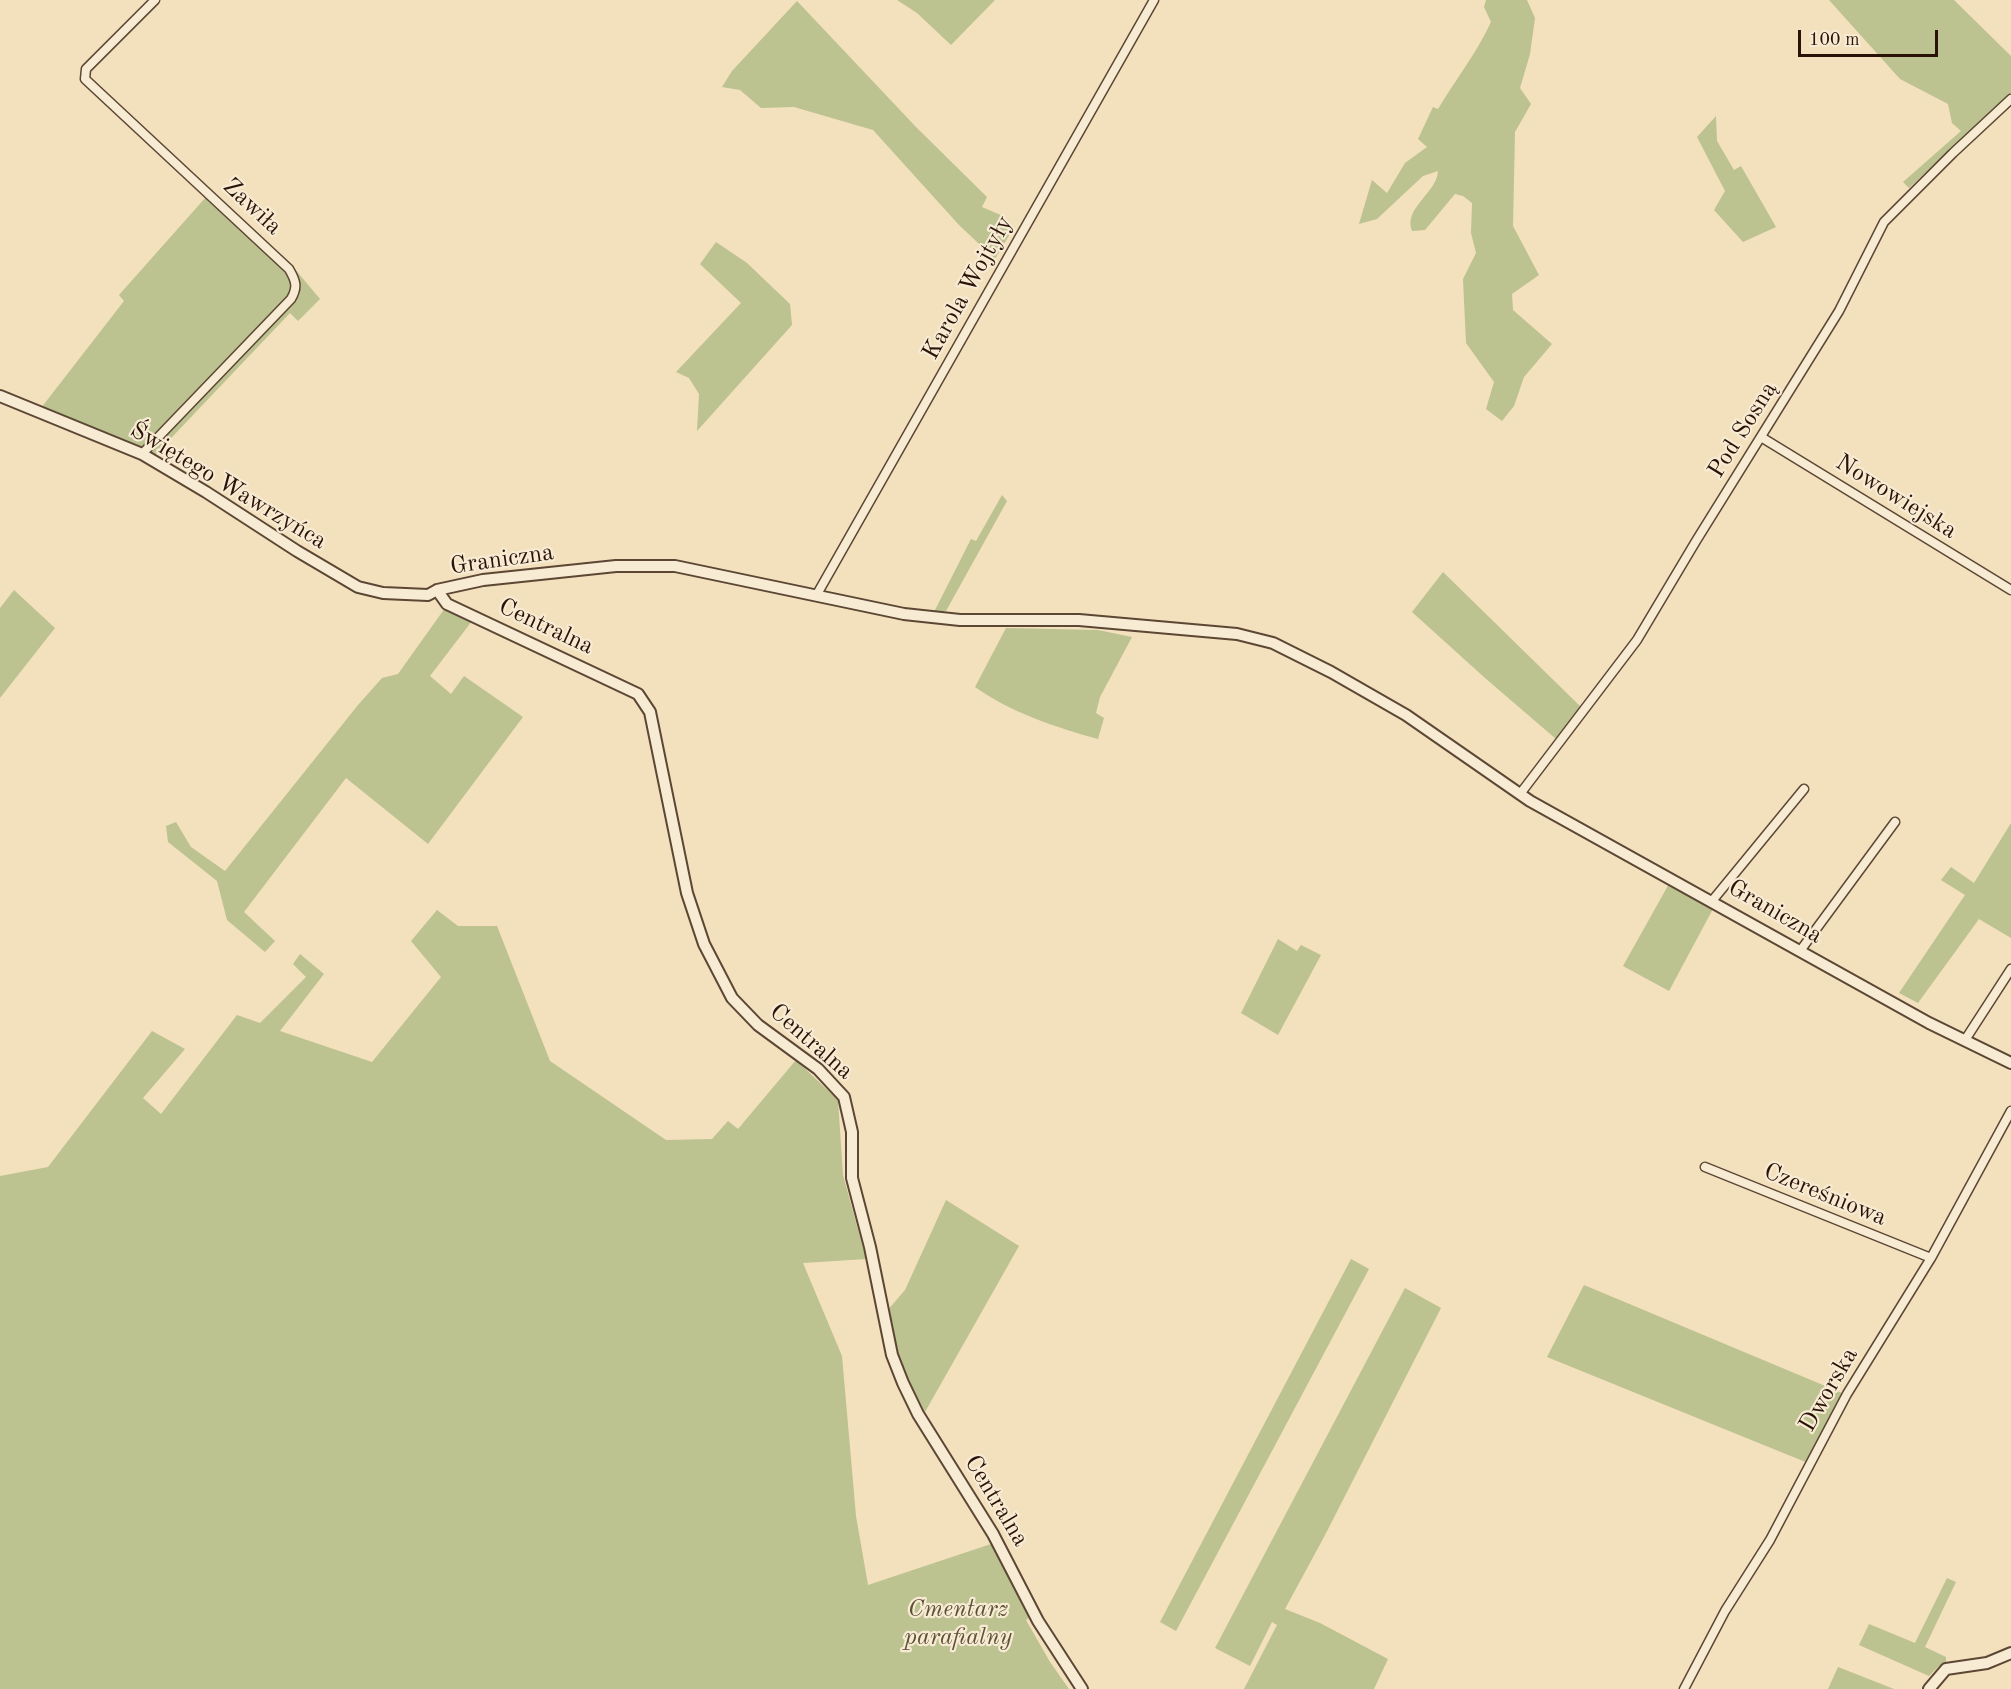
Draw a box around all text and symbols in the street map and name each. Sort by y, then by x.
scale bar [1801,18,1940,56]
text: 100 m [1809,31,1860,49]
street label: Zawiła [216,172,288,242]
street label: Karola Wojtyły [917,211,1019,365]
street label: Pod Sosną [1702,376,1784,484]
street label: Świętego Wawrzyńca [125,416,331,556]
street label: Nowowiejska [1830,448,1962,546]
street label: Graniczna [448,538,556,582]
street label: Centralna [494,593,598,661]
street label: Graniczna [1723,873,1827,951]
street label: Centralna [763,998,859,1086]
street label: Czereśniowa [1760,1157,1890,1233]
street label: Dworska [1793,1343,1865,1437]
street label: Centralna [958,1450,1034,1552]
park label: Cmentarz parafialny [904,1596,1012,1652]

